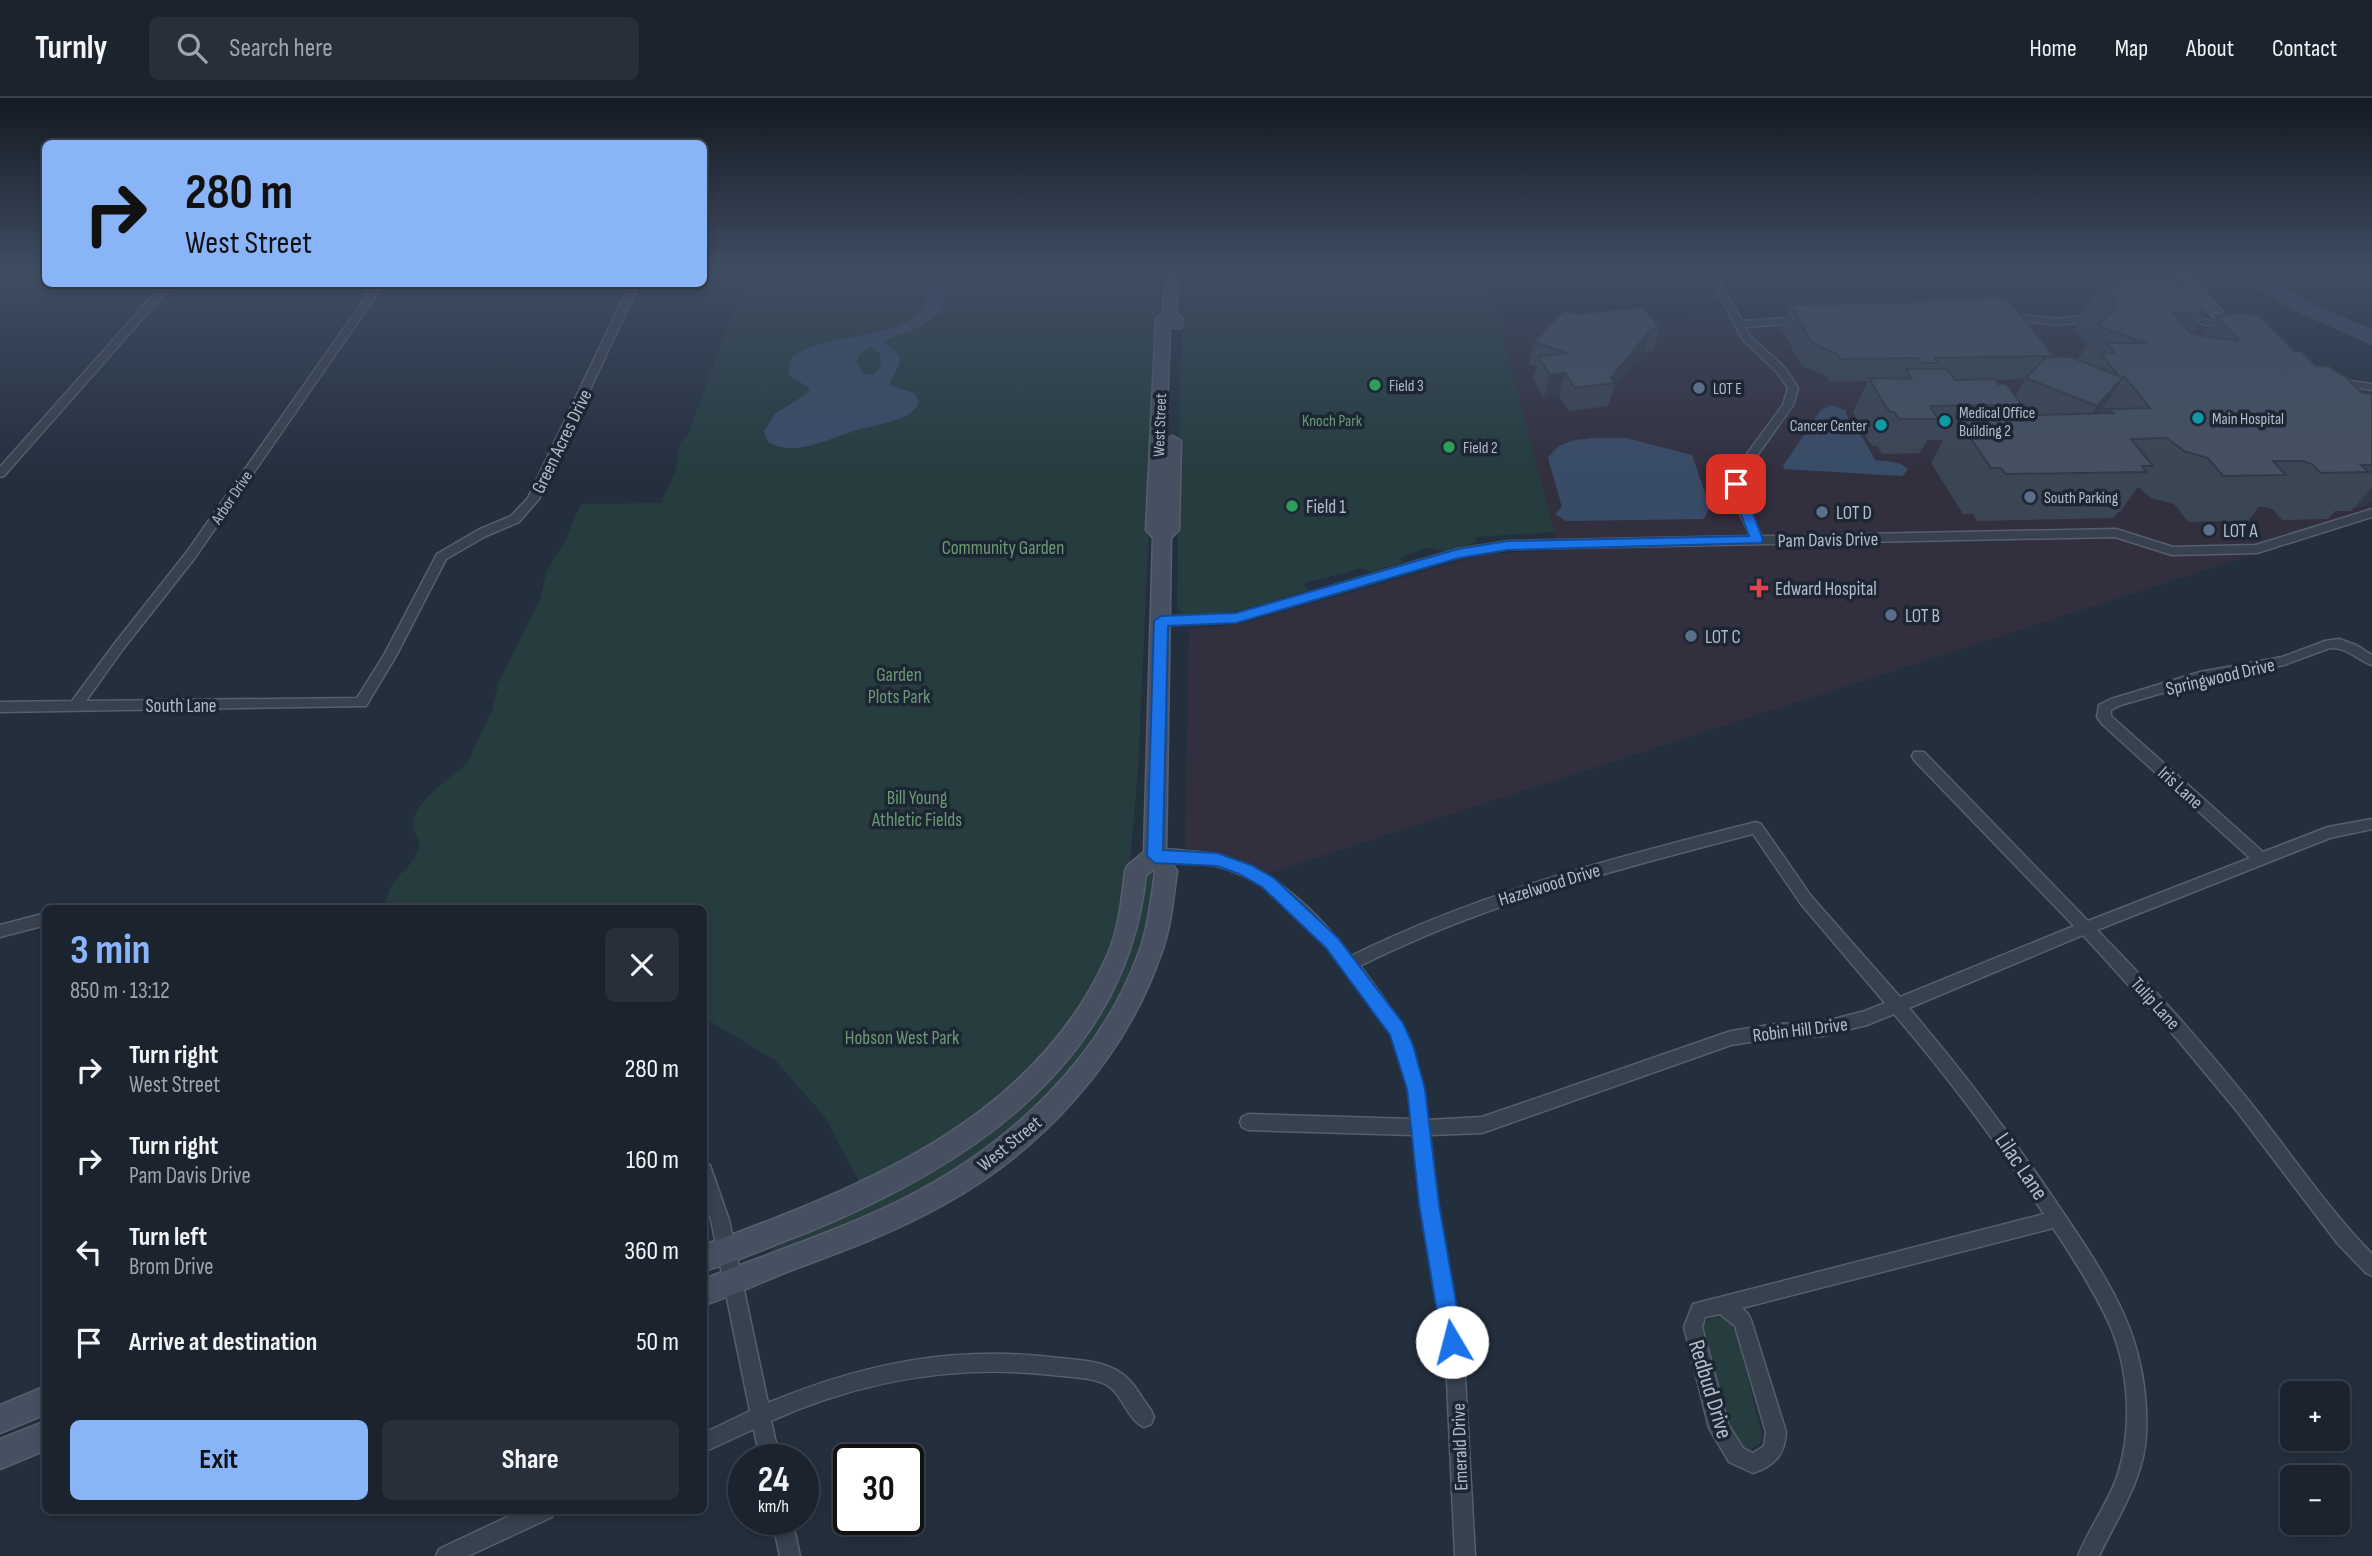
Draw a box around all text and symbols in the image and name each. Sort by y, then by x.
search box [149,17,639,80]
text: Turnly [35,28,107,68]
icon: search [173,29,211,67]
text: Search here [229,33,333,64]
text: Home [2029,34,2077,63]
text: Map [2115,34,2148,63]
text: About [2186,34,2234,63]
text: Contact [2272,34,2337,63]
text: 280 m [185,164,293,223]
icon: right [70,168,161,259]
text: West Street [185,224,312,263]
marker: Field 3 [1367,377,1383,393]
place label: Field 3 [1389,377,1424,396]
marker: LOT E [1691,380,1707,396]
place label: LOT E [1713,380,1742,399]
street label: Green Acres Drive [527,386,597,497]
street label: West Street [1150,393,1171,457]
place label: Medical Office Building 2 [1959,404,2035,441]
marker: Main Hospital [2190,410,2206,426]
place label: Main Hospital [2212,410,2284,429]
park label: Knoch Park [1302,412,1362,431]
marker: Medical Office Building 2 [1937,413,1953,429]
place label: Cancer Center [1790,417,1867,436]
marker: Cancer Center [1873,417,1889,433]
marker: Field 2 [1441,439,1457,455]
place label: Field 2 [1463,439,1498,458]
pin [1706,454,1766,514]
icon: arrive [1717,465,1755,503]
street label: Arbor Drive [207,468,257,529]
marker: South Parking [2022,489,2038,505]
place label: South Parking [2044,489,2118,508]
place label: Field 1 [1306,496,1346,519]
marker: Field 1 [1284,498,1300,514]
place label: LOT D [1836,502,1872,525]
marker: LOT D [1814,504,1830,520]
place label: LOT A [2223,520,2258,543]
marker: LOT A [2201,522,2217,538]
street label: Pam Davis Drive [1778,528,1879,553]
park label: Community Garden [942,537,1064,560]
marker: Edward Hospital [1749,578,1769,598]
place label: Edward Hospital [1775,578,1877,601]
place label: LOT B [1905,605,1940,628]
marker: LOT B [1883,607,1899,623]
place label: LOT C [1705,626,1741,649]
marker: LOT C [1683,628,1699,644]
street label: Springwood Drive [2164,654,2277,701]
park label: Garden Plots Park [868,664,931,709]
street label: South Lane [145,695,217,718]
street label: Iris Lane [2153,762,2207,814]
park label: Bill Young Athletic Fields [871,787,962,832]
street label: Hazelwood Drive [1496,859,1603,912]
text: 3 min [70,925,150,976]
button: close [605,928,679,1002]
street label: Tulip Lane [2125,973,2184,1035]
text: 850 m · 13:12 [70,977,170,1005]
street label: Robin Hill Drive [1751,1013,1849,1048]
park label: Hobson West Park [845,1027,960,1050]
text: Turn right [129,1040,218,1071]
icon: right [70,1051,108,1089]
text: 280 m [624,1054,679,1085]
text: West Street [129,1071,220,1099]
street label: West Street [973,1111,1047,1177]
street label: Lilac Lane [1989,1128,2054,1206]
text: Turn right [129,1131,218,1162]
icon: right [70,1142,108,1180]
text: 160 m [626,1145,679,1176]
text: Pam Davis Drive [129,1162,251,1190]
text: Turn left [129,1222,207,1253]
icon: left [70,1233,108,1271]
text: 360 m [624,1236,679,1267]
text: Brom Drive [129,1253,214,1281]
position arrow [1415,1305,1489,1379]
icon: arrive [70,1324,108,1362]
text: Arrive at destination [129,1327,317,1358]
text: 50 m [636,1327,679,1358]
street label: Redbud Drive [1682,1337,1738,1442]
map controls [2280,1381,2350,1535]
button: + [2280,1381,2350,1451]
street label: Emerald Drive [1447,1403,1474,1491]
button: Exit [70,1420,368,1500]
button: Share [382,1420,679,1500]
speed limit sign: 30 [833,1444,924,1535]
text: 24 [758,1459,789,1502]
button: − [2280,1465,2350,1535]
text: km/h [758,1496,789,1517]

